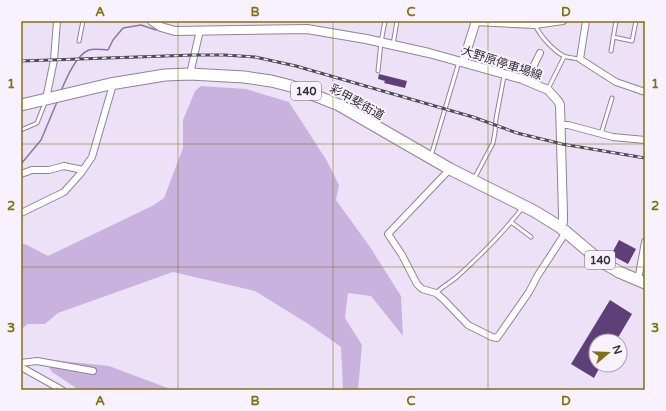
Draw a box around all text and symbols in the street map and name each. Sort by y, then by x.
text: A [95,4,105,20]
text: B [250,4,260,20]
text: C [406,4,416,20]
text: D [561,4,571,20]
street label: 大野原停車場線 [460,43,544,83]
text: 1 [7,76,15,92]
text: 1 [651,76,659,92]
street label: 彩甲斐街道 [327,81,387,123]
road number: 140 [291,82,321,100]
text: 2 [7,198,15,214]
text: 2 [651,198,659,214]
road number: 140 [585,251,615,269]
text: 3 [7,320,15,336]
text: 3 [651,320,659,336]
north arrow [588,333,628,373]
text: N [609,344,625,356]
text: A [95,393,105,409]
text: B [250,393,260,409]
text: C [406,393,416,409]
text: D [561,393,571,409]

